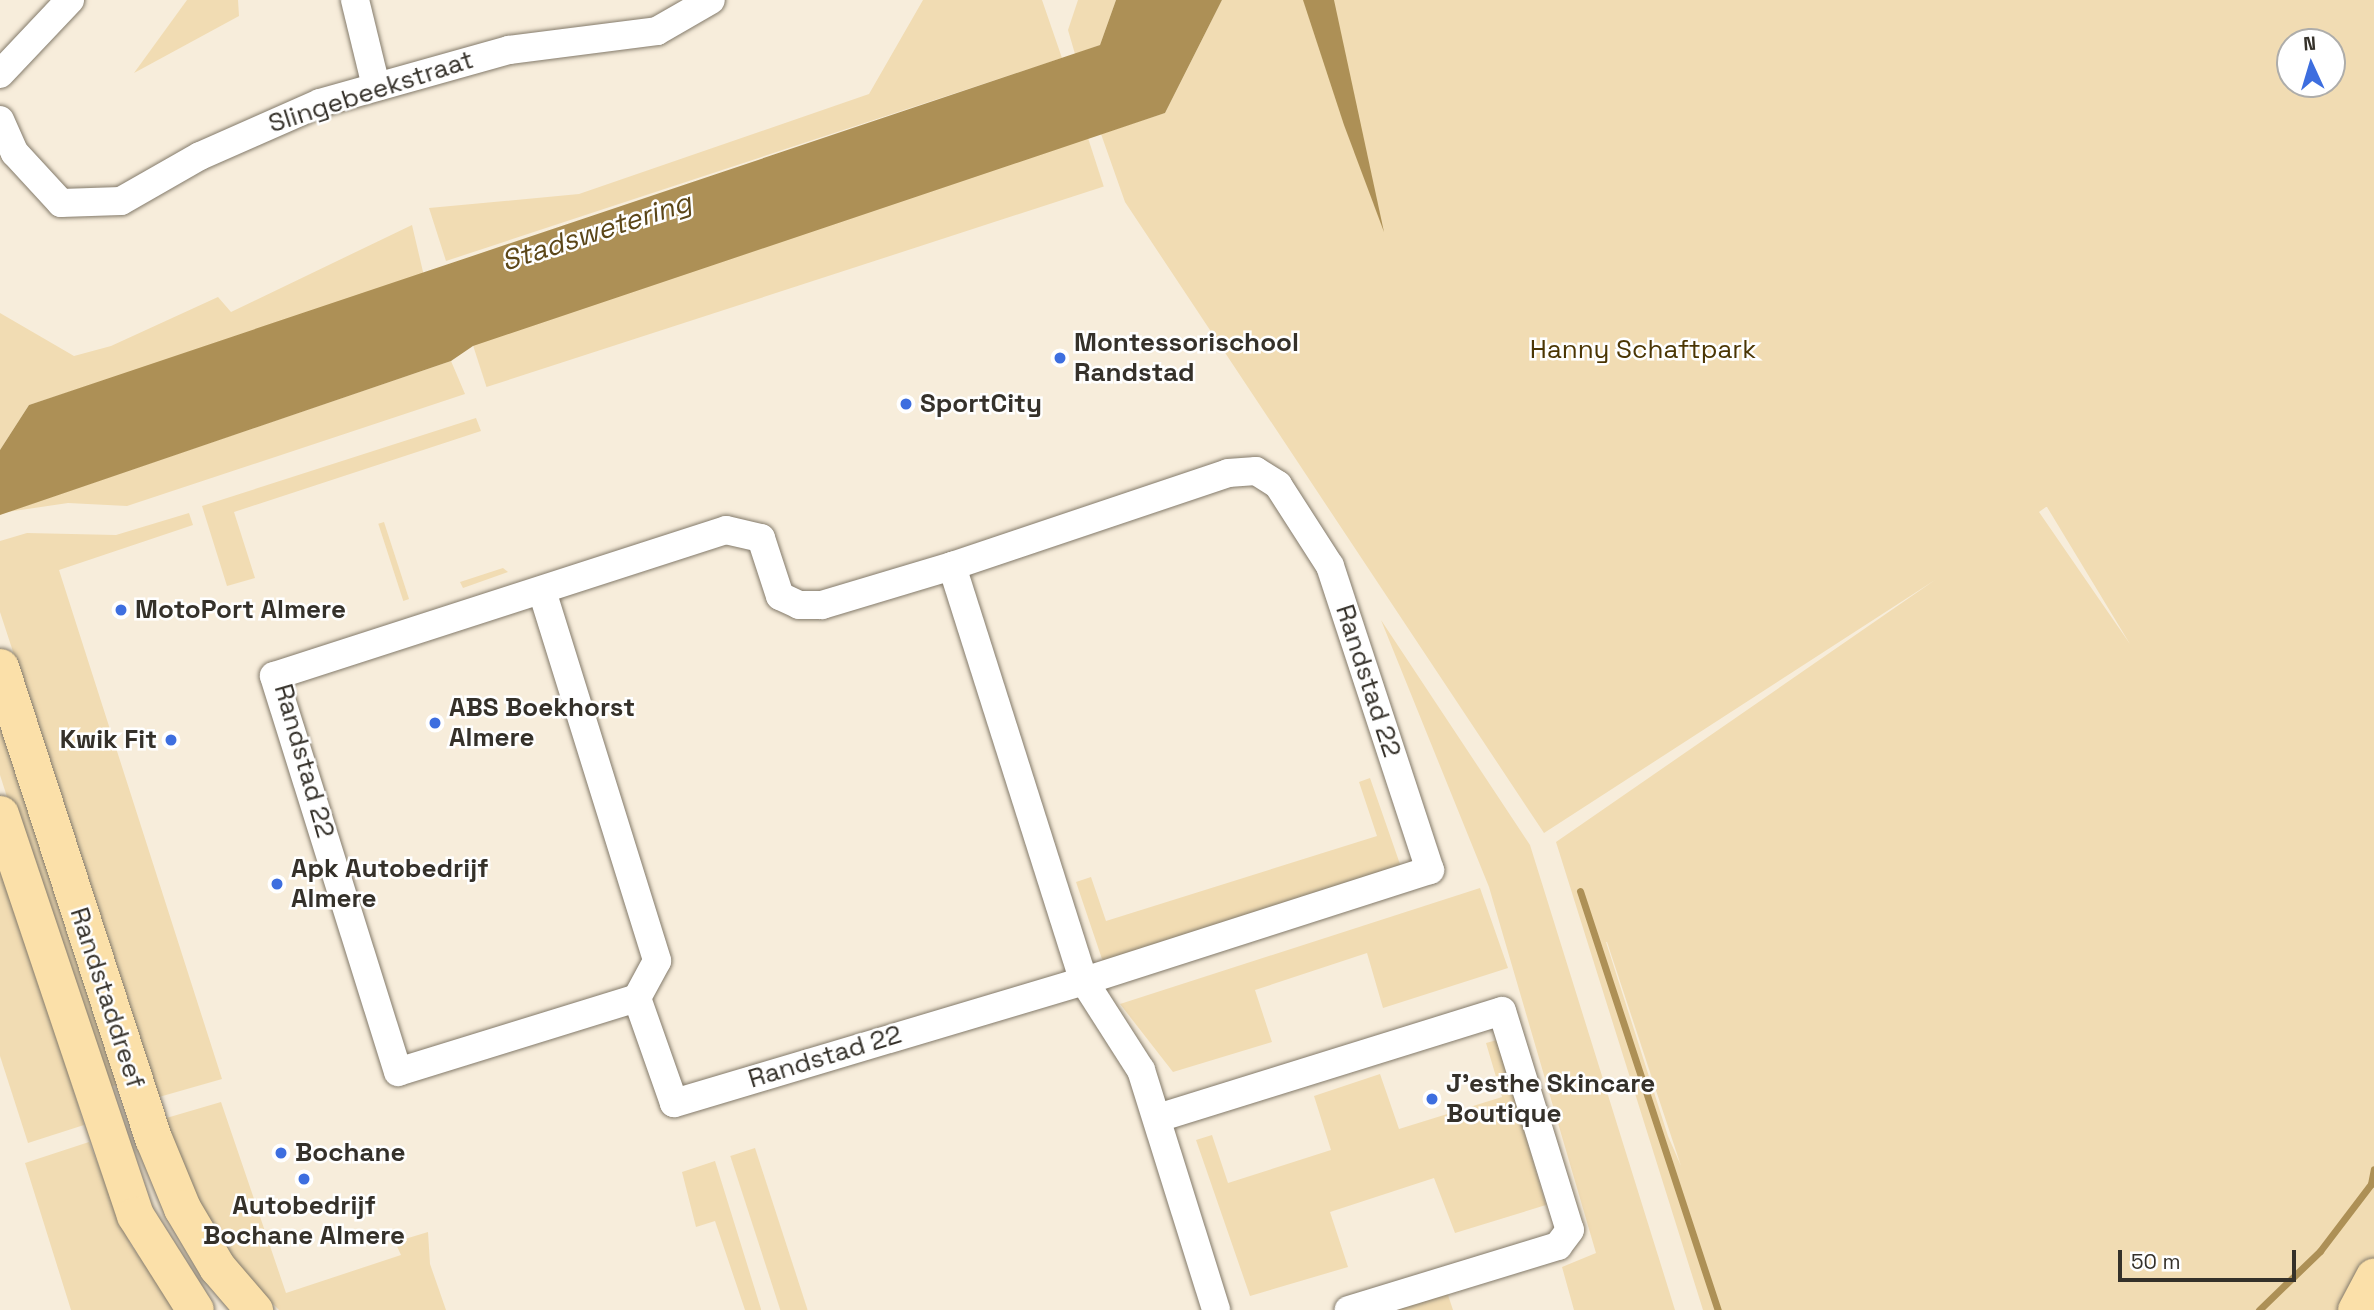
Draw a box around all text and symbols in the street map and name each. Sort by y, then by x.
north arrow [2276,28,2346,98]
text: N [2302,31,2317,56]
street label: Slingebeekstraat [265,44,477,140]
water label: Stadswetering [497,184,695,278]
place label: Montessorischool Randstad [1074,327,1299,388]
park label: Hanny Schaftpark [1530,334,1756,366]
marker: Montessorischool Randstad [1052,350,1068,366]
place label: SportCity [920,388,1042,420]
marker: SportCity [898,396,914,412]
place label: MotoPort Almere [135,594,346,626]
street label: Randstad 22 [1329,601,1407,761]
marker: MotoPort Almere [113,602,129,618]
street label: Randstad 22 [267,680,341,842]
place label: ABS Boekhorst Almere [449,692,635,754]
marker: ABS Boekhorst Almere [427,715,443,731]
place label: Kwik Fit [60,724,157,756]
marker: Kwik Fit [163,732,179,748]
place label: Apk Autobedrijf Almere [291,853,489,914]
marker: Apk Autobedrijf Almere [269,876,285,892]
street label: Randstaddreef [63,904,151,1092]
street label: Randstad 22 [745,1019,905,1095]
place label: J'esthe Skincare Boutique [1446,1068,1655,1130]
marker: J'esthe Skincare Boutique [1424,1091,1440,1107]
place label: Bochane [295,1137,405,1169]
marker: Bochane [273,1145,289,1161]
marker: Autobedrijf Bochane Almere [296,1171,312,1187]
place label: Autobedrijf Bochane Almere [203,1190,405,1252]
scale bar [2122,1236,2300,1280]
text: 50 m [2131,1248,2181,1275]

